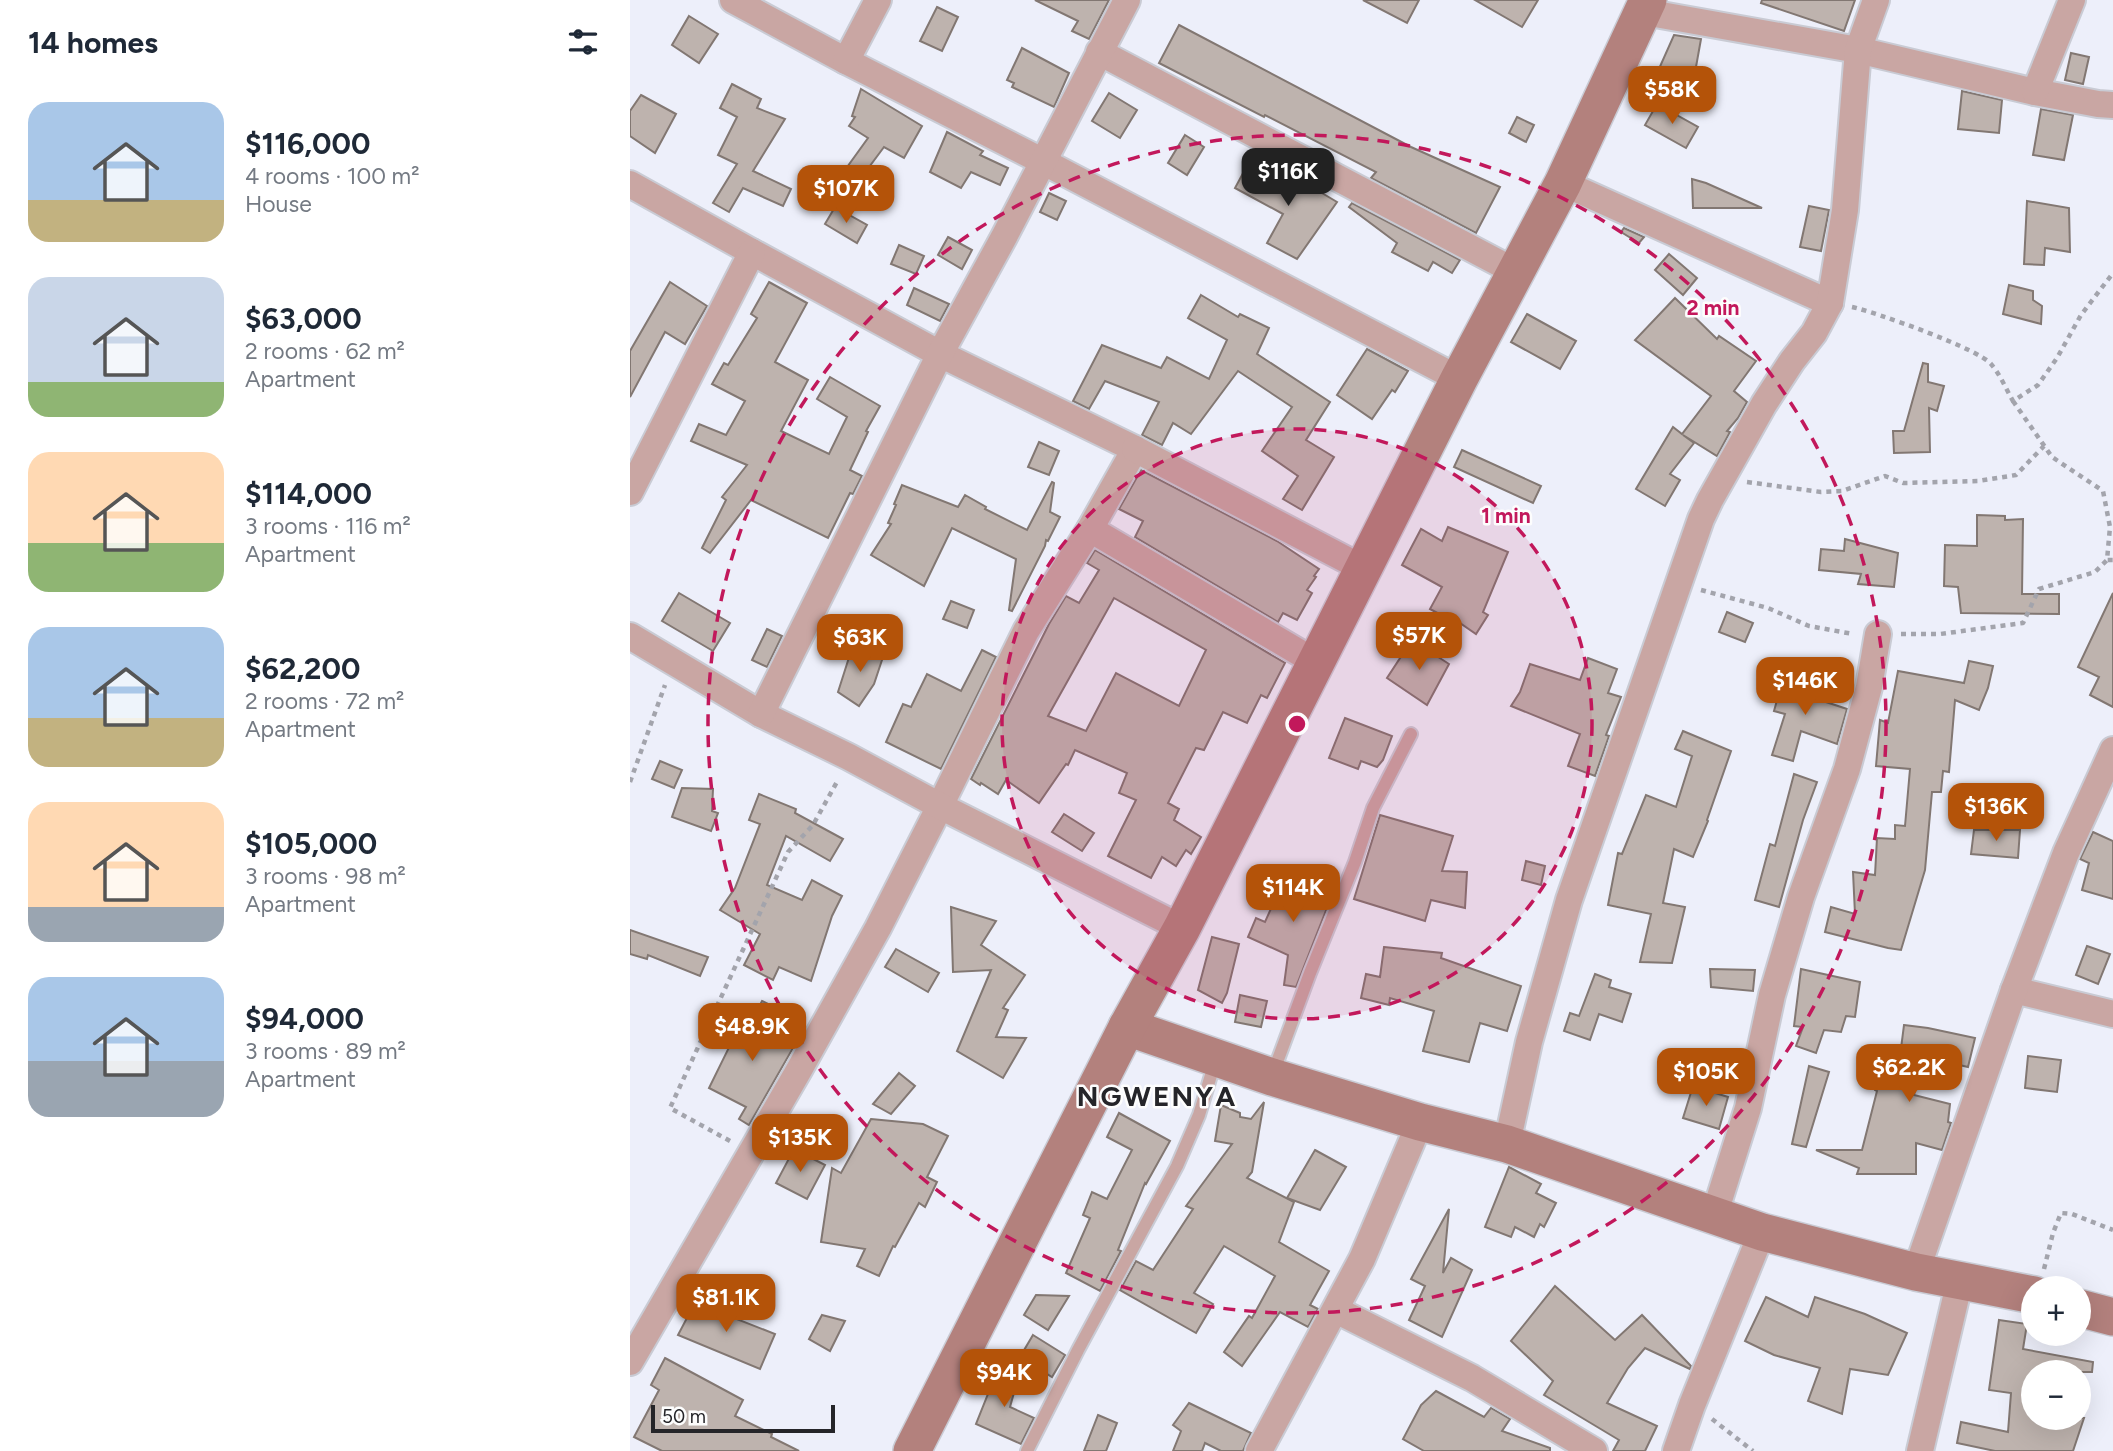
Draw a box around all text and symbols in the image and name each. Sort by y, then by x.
icon: filters [564,23,602,61]
text: 14 homes [28,24,158,61]
pin: $58K [1631,66,1713,126]
text: $58K [1644,75,1700,103]
text: $116,000 [245,125,370,162]
icon: home [84,130,168,214]
pin: $116K [1239,148,1337,208]
text: $116K [1258,157,1318,185]
text: 4 rooms · 100 m² [245,162,419,190]
pin: $107K [797,166,895,225]
text: $107K [813,174,879,202]
text: House [245,190,312,218]
text: 2 min [1687,295,1739,320]
text: $63,000 [245,300,362,337]
icon: home [84,305,168,389]
text: 2 rooms · 62 m² [245,337,405,365]
text: Apartment [245,365,356,393]
text: $114,000 [245,475,372,512]
icon: home [84,480,168,564]
text: 1 min [1481,503,1531,528]
text: 3 rooms · 116 m² [245,512,411,540]
text: Apartment [245,540,356,568]
pin: $57K [1378,612,1460,672]
pin: $63K [819,614,901,674]
text: $57K [1392,621,1446,649]
text: $63K [833,623,887,651]
text: $62,200 [245,650,360,687]
icon: home [84,655,168,739]
pin: $146K [1756,658,1854,717]
text: $146K [1772,666,1838,694]
text: 2 rooms · 72 m² [245,687,404,715]
centre of rings [1285,712,1309,736]
text: Apartment [245,715,356,743]
pin: $136K [1947,784,2045,843]
text: $136K [1964,792,2028,820]
text: $105,000 [245,825,377,862]
icon: home [84,830,168,914]
text: 3 rooms · 98 m² [245,862,406,890]
pin: $114K [1244,864,1342,924]
text: $114K [1262,873,1324,901]
text: Apartment [245,890,356,918]
text: $94,000 [245,1000,364,1037]
pin: $48.9K [695,1004,809,1063]
icon: home [84,1005,168,1089]
text: $48.9K [714,1012,790,1040]
text: 3 rooms · 89 m² [245,1037,406,1065]
pin: $62.2K [1852,1044,1966,1104]
pin: $105K [1657,1048,1755,1108]
text: $62.2K [1872,1053,1946,1081]
text: $105K [1673,1057,1739,1085]
text: Apartment [245,1065,356,1093]
district label: NGWENYA [1077,1079,1237,1113]
pin: $135K [751,1114,849,1174]
text: $135K [768,1123,832,1151]
pin: $81.1K [669,1274,783,1334]
map controls [2021,1276,2091,1430]
button: + [2021,1276,2091,1346]
text: $81.1K [692,1283,760,1311]
pin: $94K [963,1350,1045,1409]
text: $94K [976,1358,1032,1386]
button: − [2021,1360,2091,1430]
scale bar [651,1402,835,1434]
text: 50 m [662,1405,706,1428]

